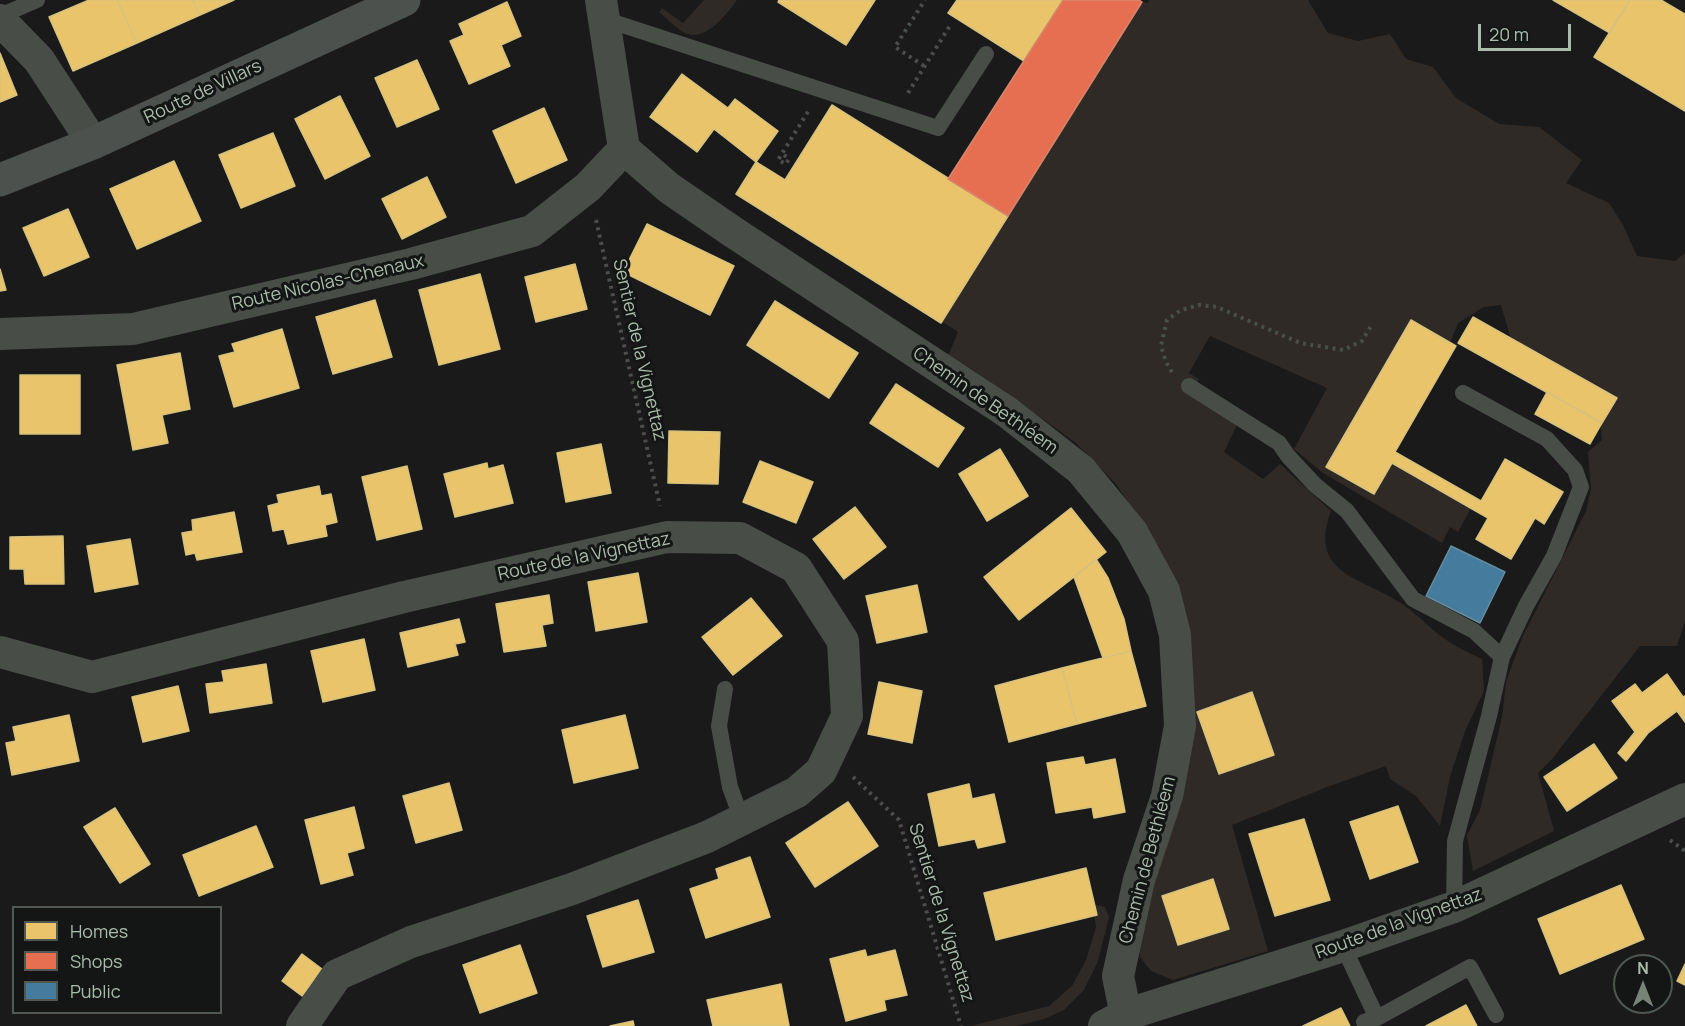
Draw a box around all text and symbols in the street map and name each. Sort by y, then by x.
scale bar [1481,12,1574,50]
text: 20 m [1489,22,1529,46]
street label: Route de Villars [141,55,265,129]
street label: Route Nicolas-Chenaux [230,250,426,316]
street label: Sentier de la Vignettaz [608,257,670,443]
street label: Chemin de Bethléem [908,343,1062,459]
street label: Route de la Vignettaz [496,528,672,586]
street label: Chemin de Bethléem [1115,774,1181,946]
street label: Sentier de la Vignettaz [903,821,979,1005]
street label: Route de la Vignettaz [1313,884,1485,964]
legend [12,906,222,1014]
text: Homes [70,919,128,943]
text: Shops [70,949,122,973]
north arrow [1613,954,1673,1014]
text: N [1637,957,1649,979]
text: Public [70,979,121,1003]

